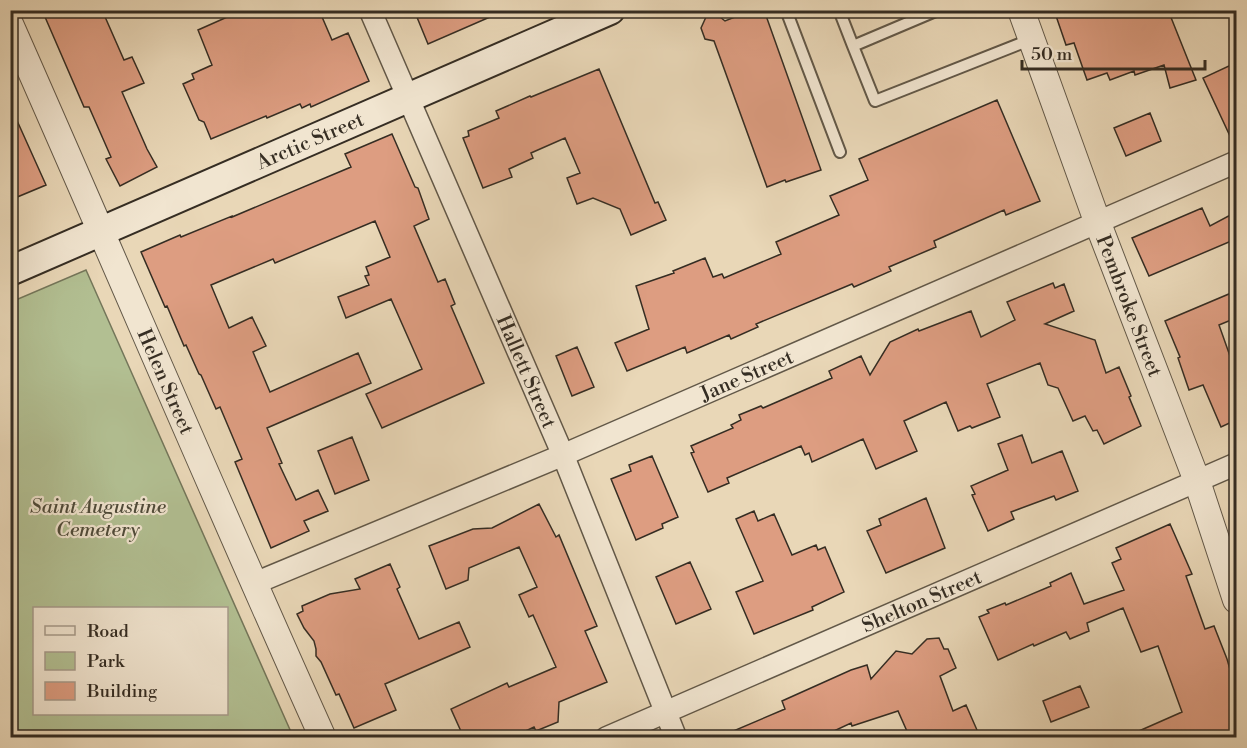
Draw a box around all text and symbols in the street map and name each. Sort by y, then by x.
scale bar [1022,33,1205,71]
text: 50 m [1031,43,1073,66]
street label: Arctic Street [252,108,368,177]
street label: Pembroke Street [1090,232,1167,381]
street label: Hallett Street [490,312,561,432]
street label: Helen Street [131,325,198,439]
street label: Jane Street [696,345,798,408]
park label: Saint Augustine Cemetery [30,495,167,543]
street label: Shelton Street [858,565,986,639]
legend [33,607,228,715]
text: Road [87,620,130,643]
text: Park [87,650,126,673]
text: Building [86,680,158,703]

